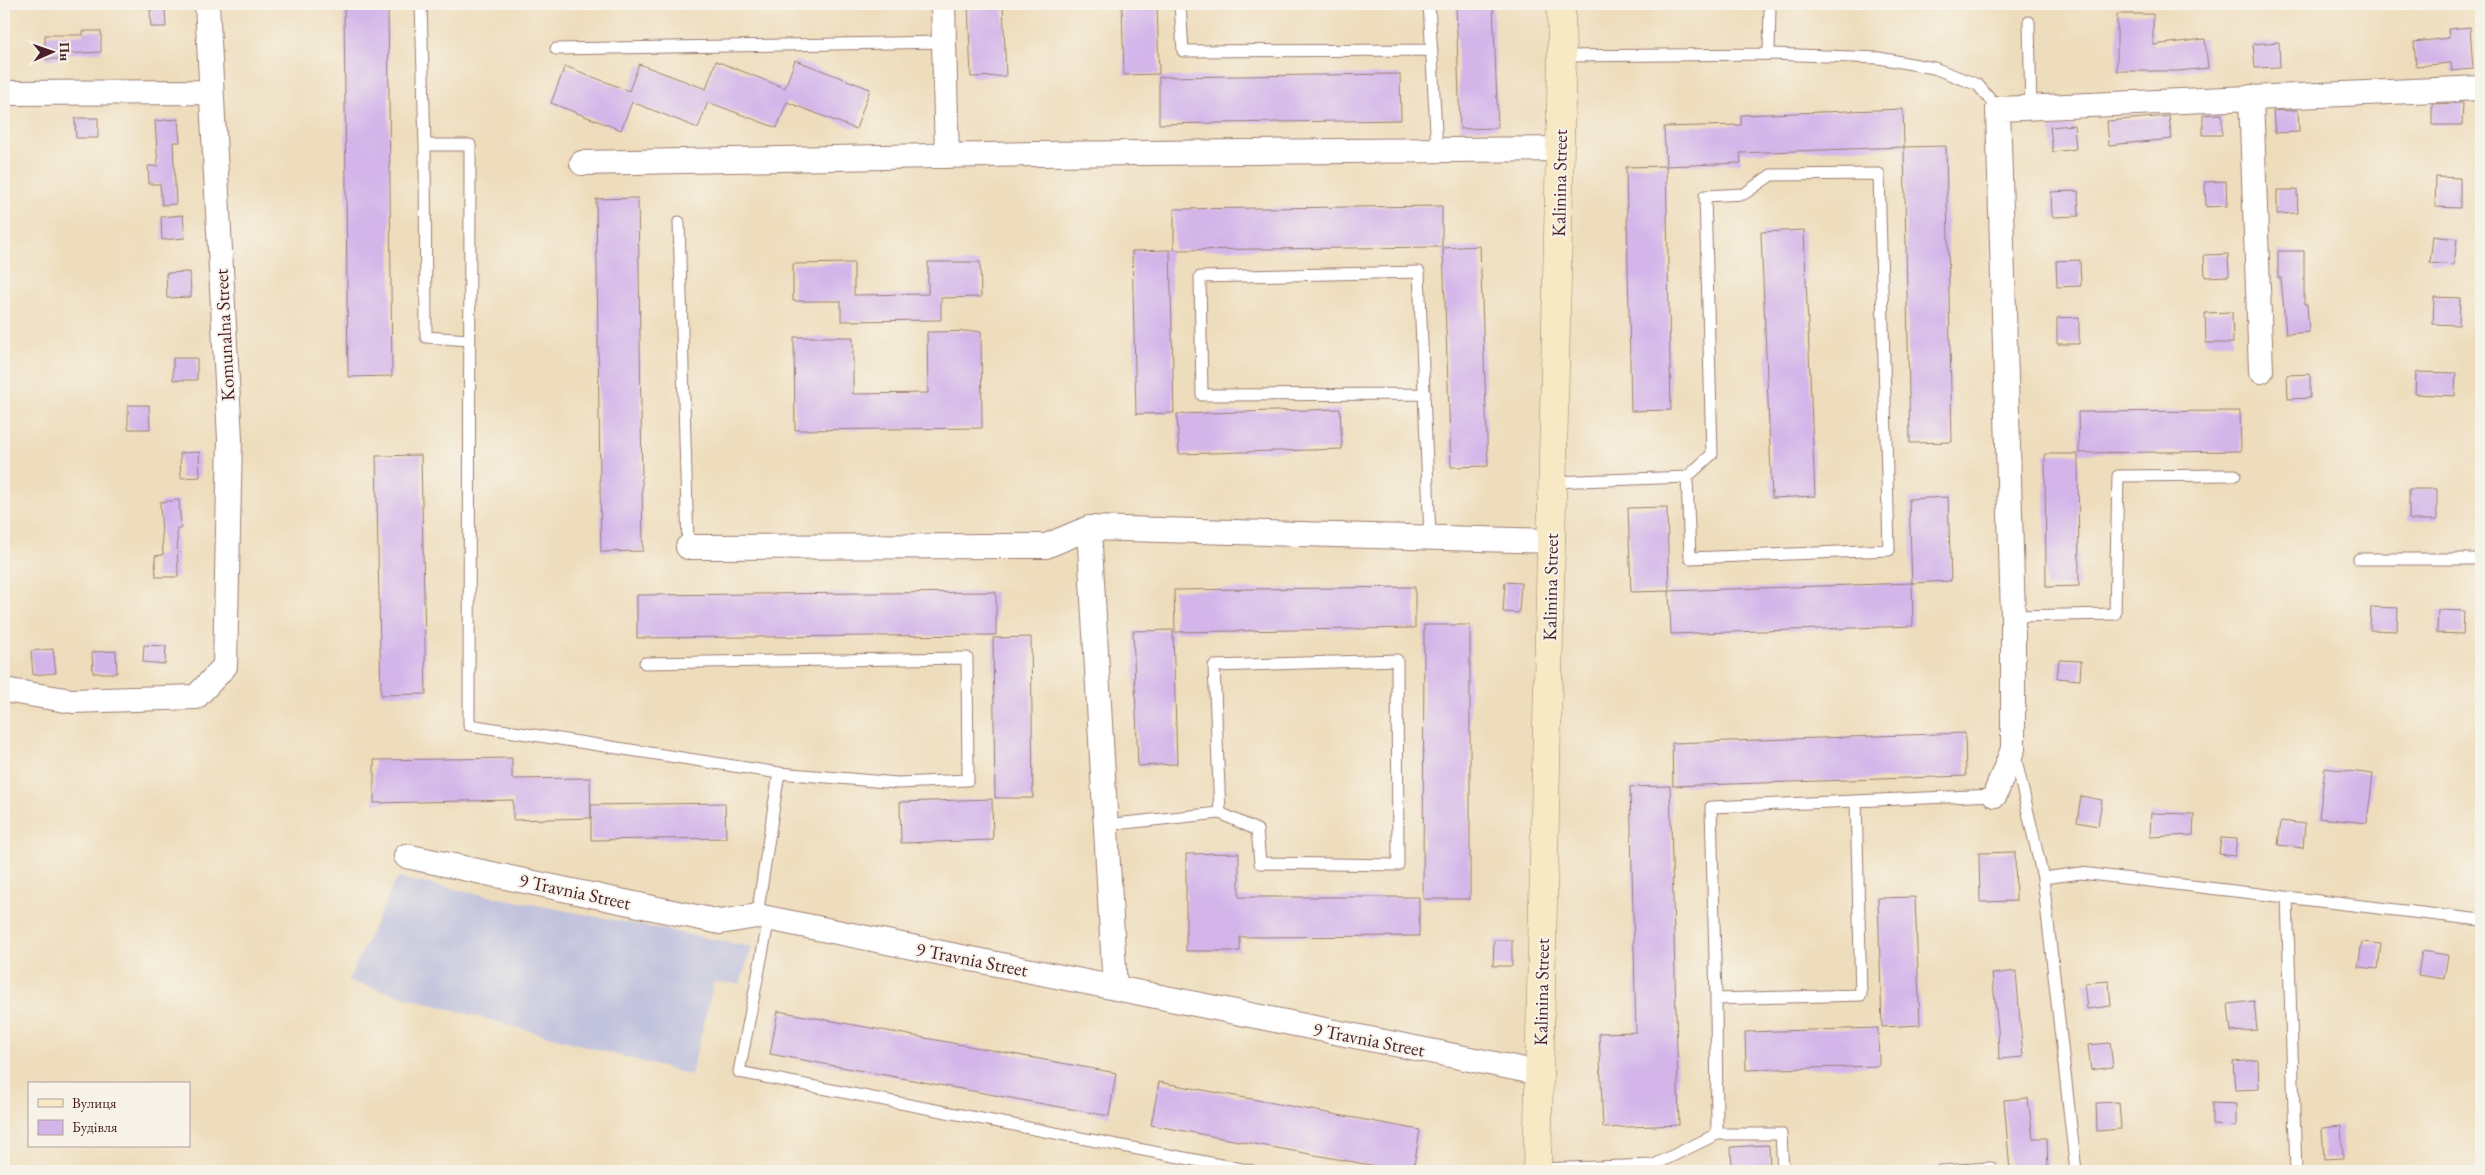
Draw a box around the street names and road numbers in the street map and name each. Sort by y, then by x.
street label: Kalinina Street [1546,129,1573,237]
street label: Komunalna Street [209,268,240,402]
street label: Kalinina Street [1537,533,1564,641]
street label: 9 Travnia Street [517,867,633,916]
street label: 9 Travnia Street [914,936,1030,983]
street label: Kalinina Street [1528,938,1555,1046]
street label: 9 Travnia Street [1311,1016,1427,1063]

